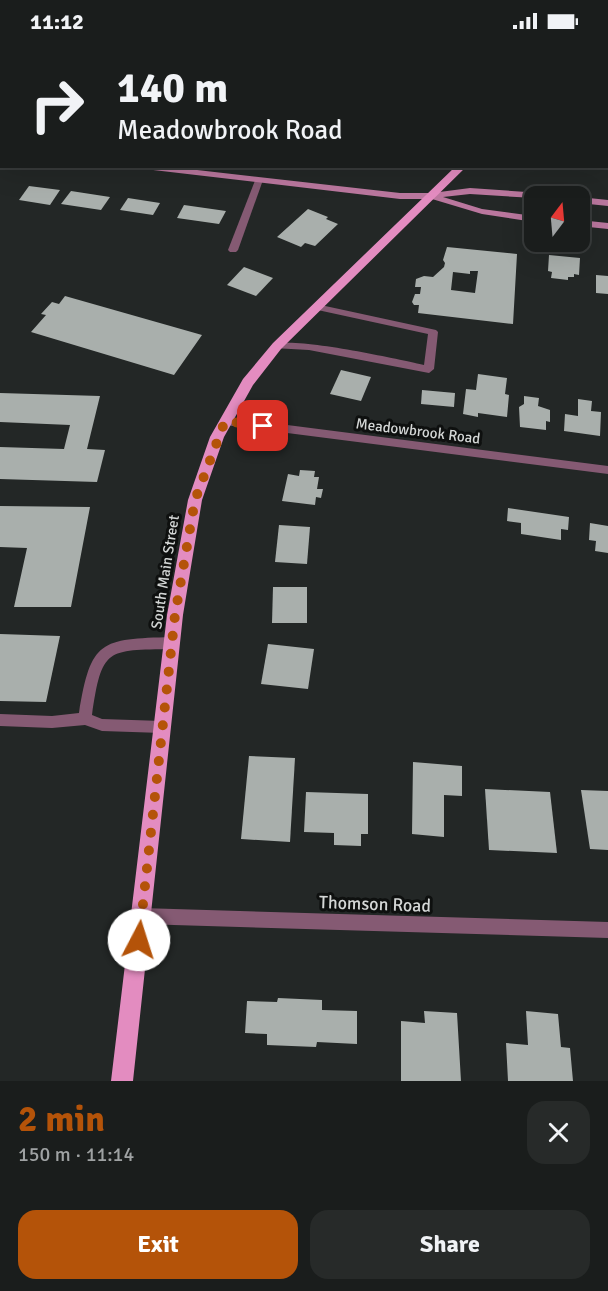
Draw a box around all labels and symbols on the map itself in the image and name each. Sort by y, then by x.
north arrow [524,186,590,252]
pin [237,400,288,451]
street label: Meadowbrook Road [355,414,481,448]
street label: South Main Street [147,514,183,630]
street label: Thomson Road [319,891,431,917]
position arrow [107,908,171,972]

